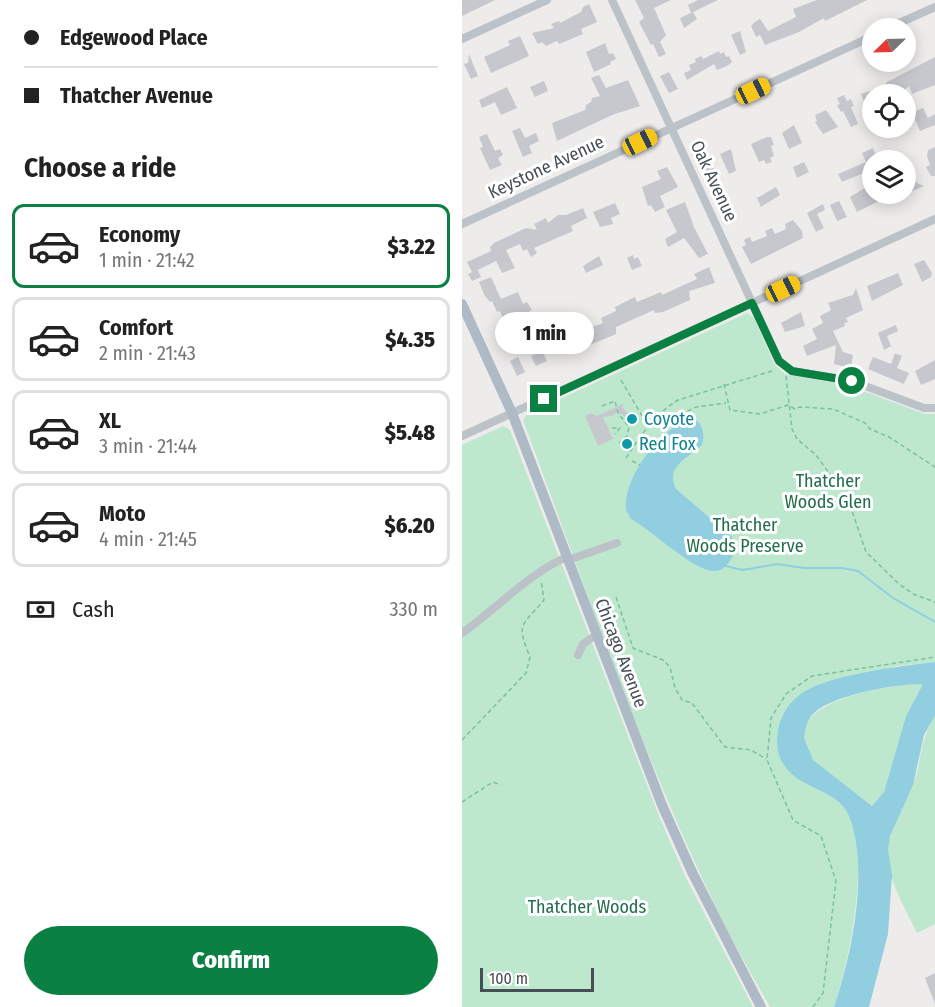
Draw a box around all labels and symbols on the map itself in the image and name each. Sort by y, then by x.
north arrow [862,18,916,72]
car [733,75,773,107]
car [620,126,660,158]
street label: Keystone Avenue [484,130,608,203]
street label: Oak Avenue [686,137,742,225]
car [763,273,803,305]
callout: 1 min [494,312,594,354]
route start [838,367,865,394]
route end [530,385,557,412]
place label: Coyote [644,408,694,430]
marker: Coyote [625,412,639,426]
place label: Red Fox [639,433,696,455]
marker: Red Fox [620,437,634,451]
park label: Thatcher Woods Glen [784,470,872,513]
park label: Thatcher Woods Preserve [686,514,804,557]
street label: Chicago Avenue [590,595,652,711]
park label: Thatcher Woods [528,896,647,918]
scale bar [480,965,594,992]

